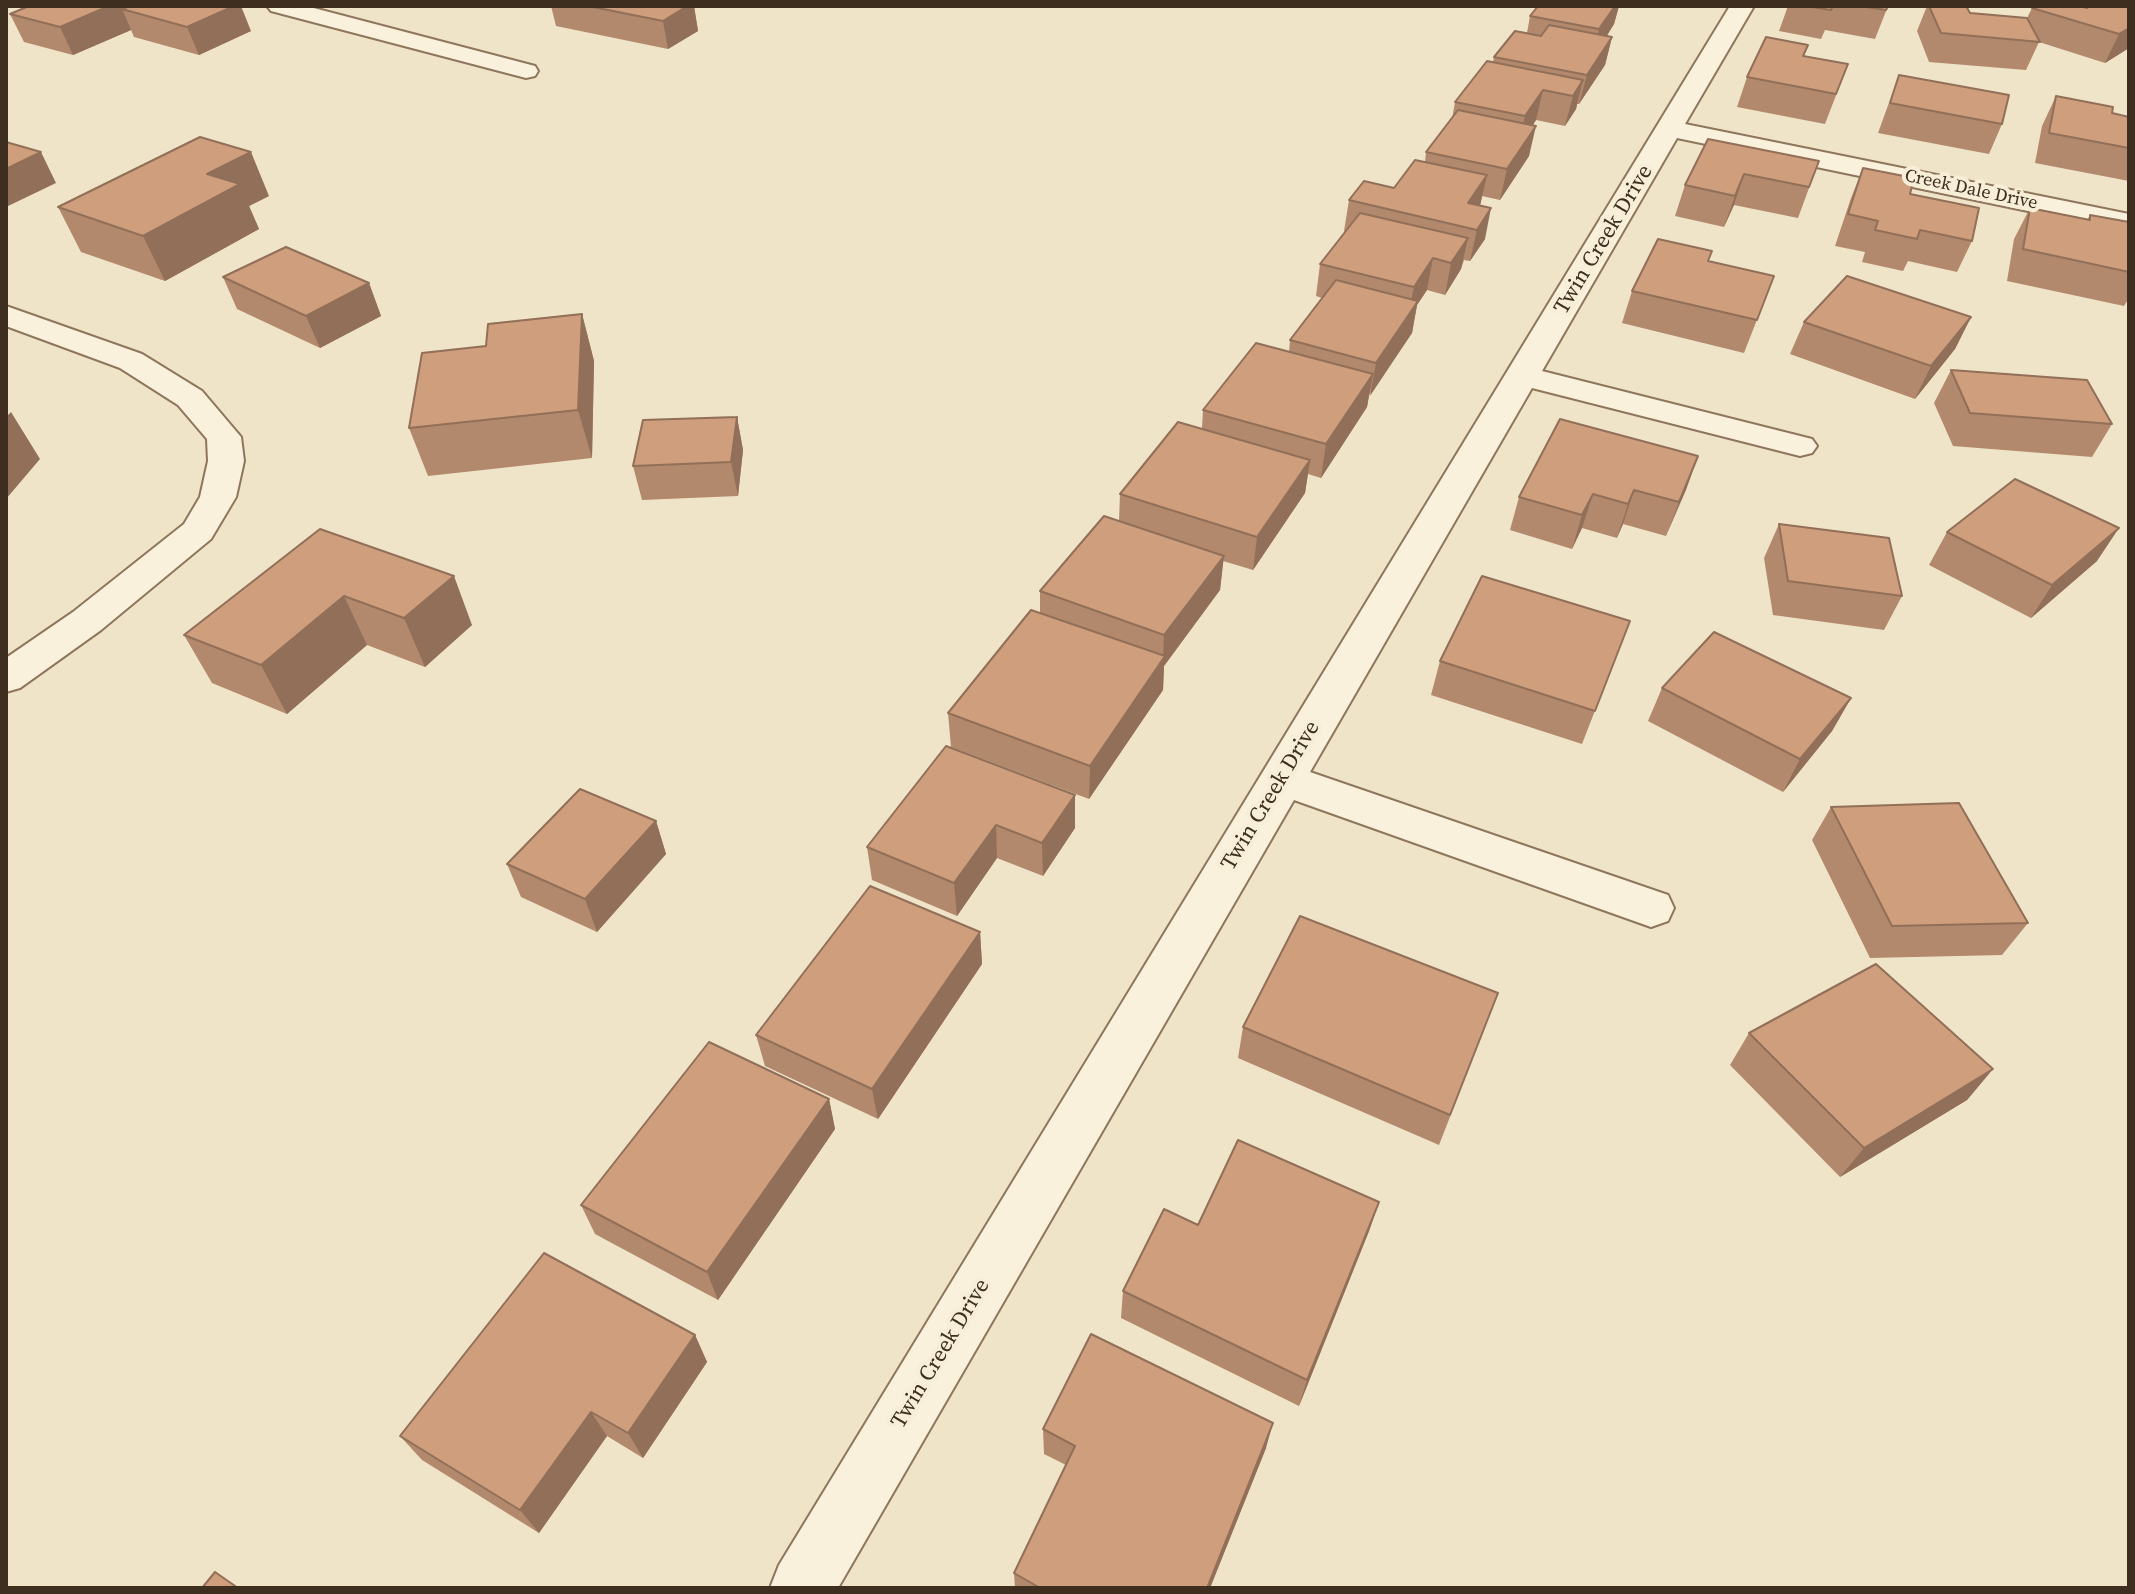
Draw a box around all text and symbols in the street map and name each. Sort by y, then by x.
street label: Twin Creek Drive [1549,161,1659,319]
street label: Creek Dale Drive [1903,165,2039,215]
street label: Twin Creek Drive [1216,717,1326,875]
street label: Twin Creek Drive [886,1275,996,1433]

